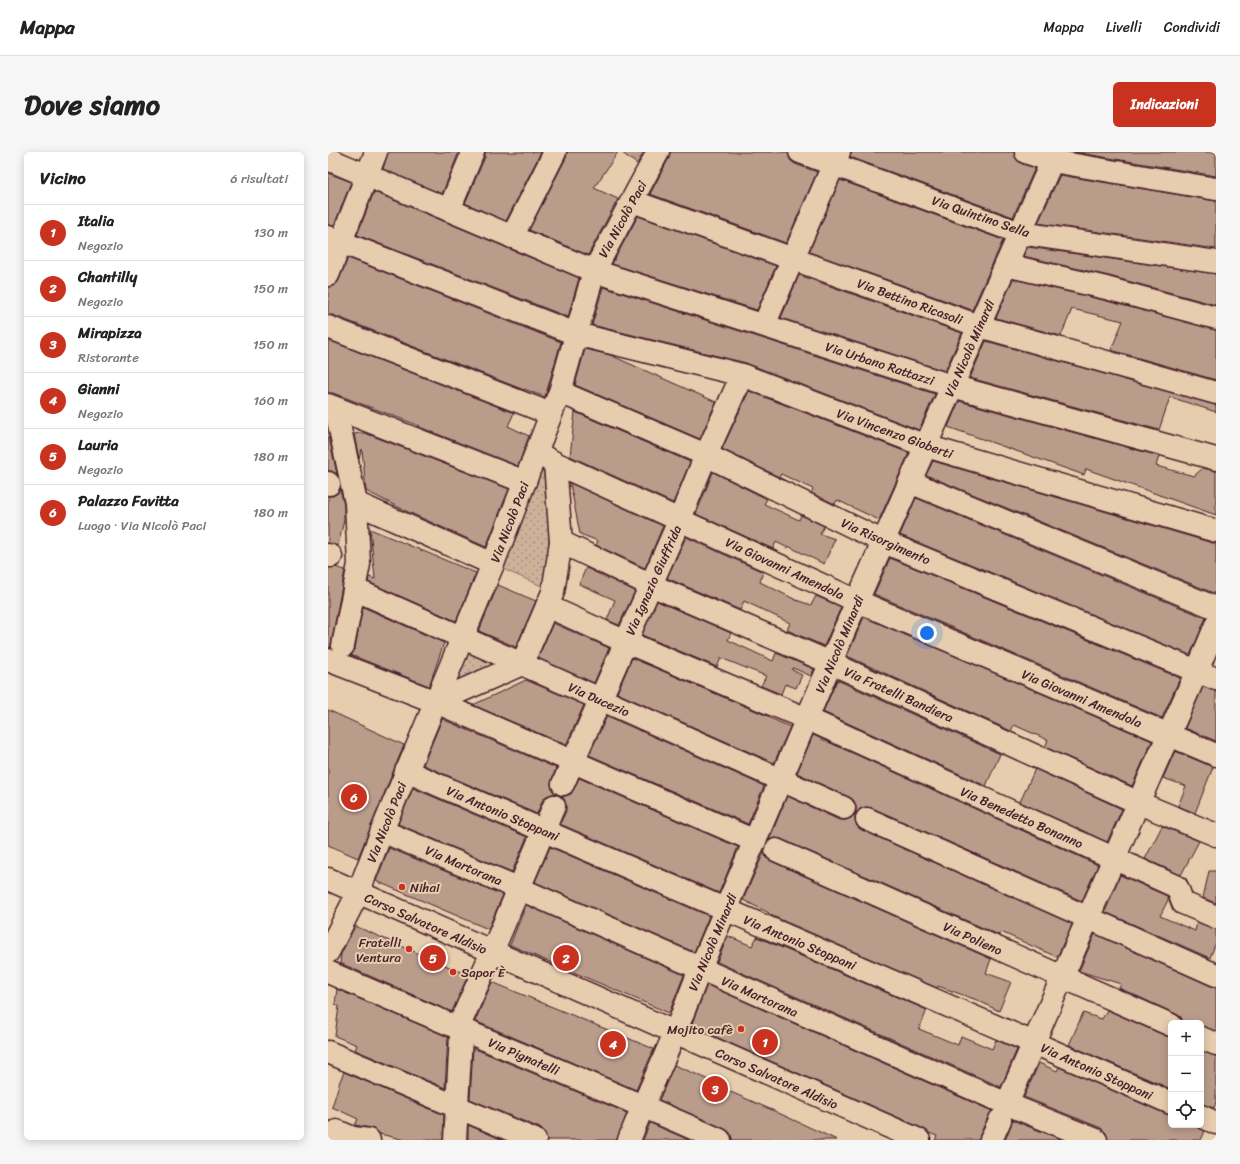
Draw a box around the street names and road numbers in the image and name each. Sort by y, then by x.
street label: Via Nicolò Paci [592,176,653,262]
street label: Via Quintino Sella [929,189,1033,244]
street label: Via Bettino Ricasoli [854,272,966,331]
street label: Via Nicolò Minardi [938,296,1001,401]
street label: Via Urbano Rattazzi [822,335,938,392]
street label: Via Vincenzo Gioberti [833,402,957,465]
street label: Via Nicolò Paci [483,478,536,566]
street label: Via Risorgimento [837,511,935,572]
street label: Via Ignazio Giuffrida [619,521,688,639]
street label: Via Giovanni Amendola [721,531,849,606]
street label: Via Nicolò Minardi [809,591,871,697]
street label: Via Fratelli Bandiera [840,660,958,729]
street label: Via Giovanni Amendola [1018,663,1146,734]
street label: Via Ducezio [564,676,634,723]
street label: Via Nicolò Paci [360,778,413,866]
street label: Via Antonio Stoppani [443,779,563,848]
street label: Via Benedetto Bonanno [957,780,1087,855]
street label: Via Martorana [422,839,506,892]
street label: Corso Salvatore Aldisio [361,886,491,961]
street label: Via Nicolò Minardi [682,889,744,995]
street label: Via Antonio Stoppani [740,908,860,977]
street label: Via Polieno [939,915,1007,962]
street label: Via Martorana [718,969,802,1024]
street label: Via Pignatelli [485,1031,563,1082]
street label: Via Antonio Stoppani [1037,1036,1157,1107]
street label: Corso Salvatore Aldisio [712,1041,842,1116]

